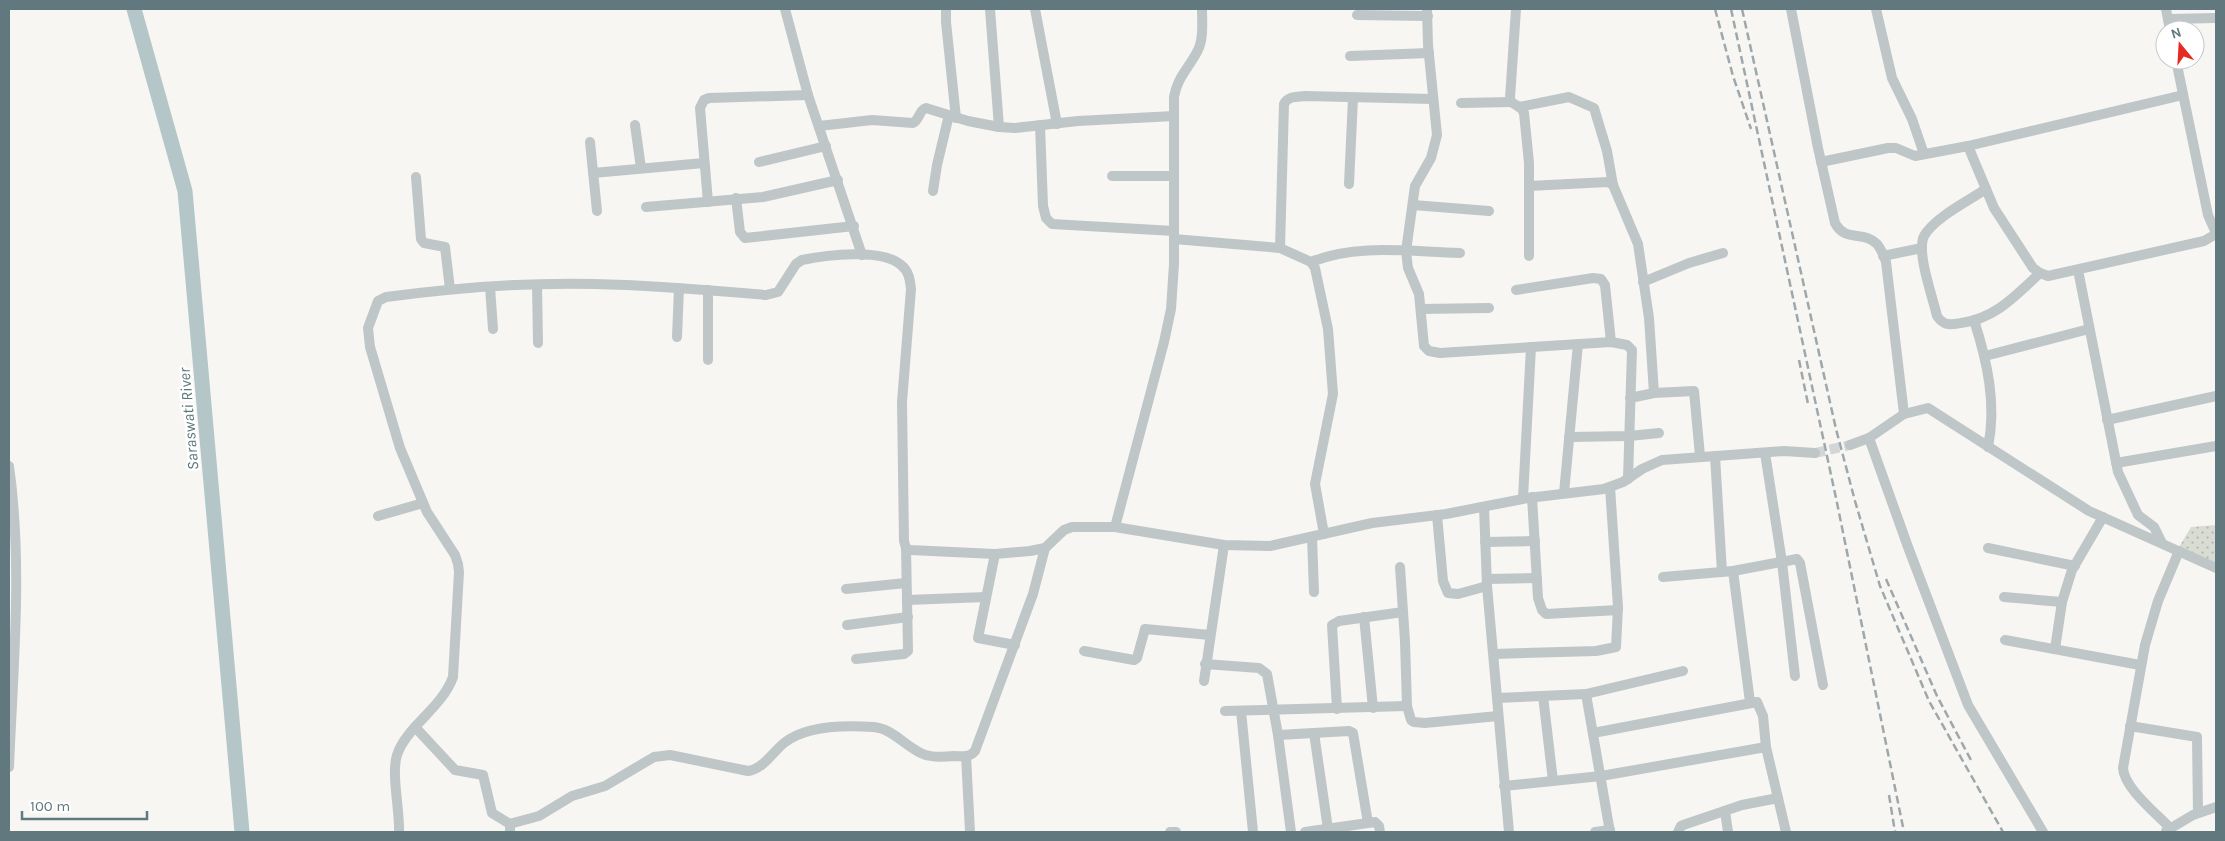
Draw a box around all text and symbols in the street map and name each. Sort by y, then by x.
north arrow [2155,20,2205,70]
text: N [2169,23,2184,43]
water label: Saraswati River [175,366,202,471]
scale bar [22,788,148,820]
text: 100 m [30,797,70,815]

